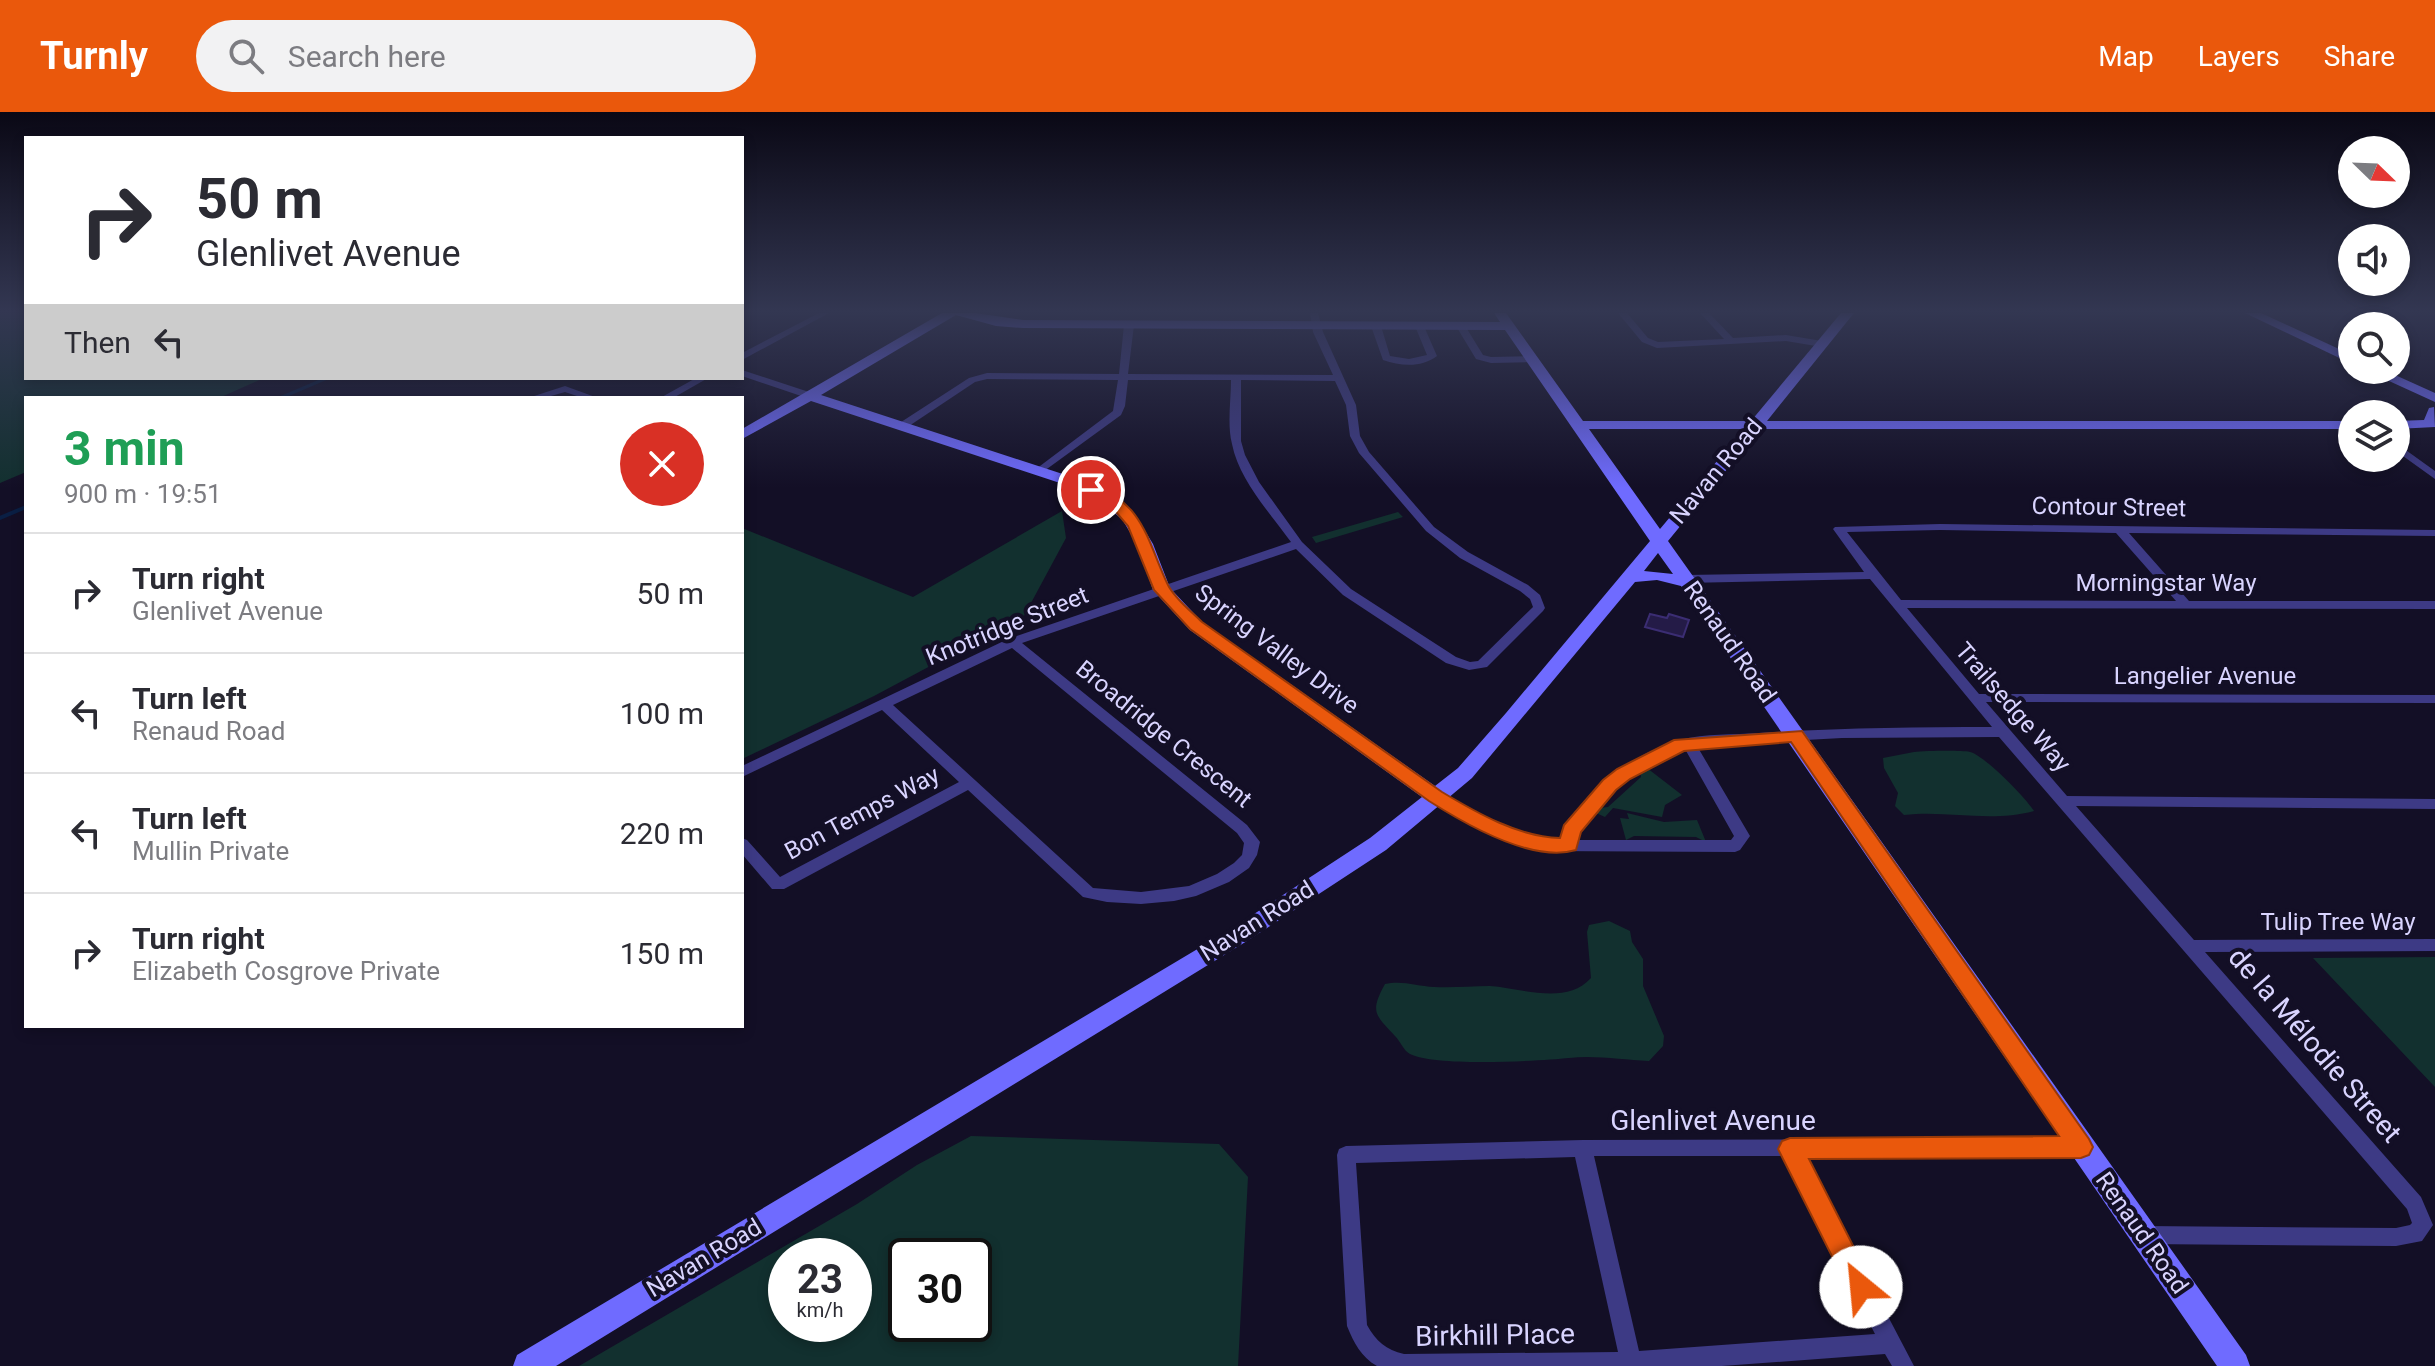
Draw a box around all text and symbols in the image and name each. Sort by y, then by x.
search box [196,20,756,92]
text: Turnly [40,34,148,78]
icon: search [224,34,268,78]
text: Search here [288,39,446,74]
text: Map [2098,40,2154,73]
text: Layers [2198,40,2280,73]
text: Share [2324,40,2395,73]
north arrow [2338,136,2410,208]
map controls [2338,136,2410,472]
text: 50 m [196,166,323,232]
icon: right [64,168,168,272]
button: sound [2338,224,2410,296]
text: Glenlivet Avenue [196,233,460,275]
button: search [2338,312,2410,384]
icon: left [147,320,191,364]
text: Then [64,325,131,360]
button: layers [2338,400,2410,472]
street label: Navan Road [1664,413,1768,529]
text: 3 min [64,420,185,477]
button: close [620,422,704,506]
pin [1057,456,1125,524]
icon: arrive [1069,468,1113,512]
text: 900 m · 19:51 [64,479,222,509]
street label: Contour Street [2032,492,2187,522]
text: Turn right [132,561,265,596]
street label: Morningstar Way [2075,569,2257,597]
icon: right [64,571,108,615]
text: 50 m [637,576,704,611]
street label: Renaud Road [1678,576,1782,708]
street label: Spring Valley Drive [1190,578,1364,720]
street label: Knotridge Street [922,581,1092,671]
text: Glenlivet Avenue [132,596,323,626]
street label: Trailsedge Way [1949,637,2077,778]
street label: Broadridge Crescent [1071,655,1258,814]
street label: Langelier Avenue [2114,662,2296,690]
text: Turn left [132,681,247,716]
icon: left [64,691,108,735]
text: 100 m [620,696,704,731]
text: Renaud Road [132,716,285,746]
street label: Bon Temps Way [780,760,945,866]
text: Turn left [132,801,247,836]
icon: left [64,811,108,855]
text: 220 m [620,816,704,851]
text: Mullin Private [132,836,289,866]
street label: Navan Road [1195,875,1319,967]
street label: Tulip Tree Way [2261,908,2416,936]
text: Turn right [132,921,265,956]
icon: right [64,931,108,975]
text: 150 m [620,936,704,971]
street label: de la Mélodie Street [2222,941,2408,1149]
text: Elizabeth Cosgrove Private [132,956,440,986]
street label: Glenlivet Avenue [1610,1104,1816,1137]
street label: Renaud Road [2090,1167,2194,1299]
street label: Navan Road [642,1213,766,1303]
speed limit sign: 30 [888,1238,992,1342]
position arrow [1819,1245,1903,1329]
text: 23 [797,1256,843,1303]
text: km/h [797,1298,843,1322]
street label: Birkhill Place [1415,1317,1575,1353]

